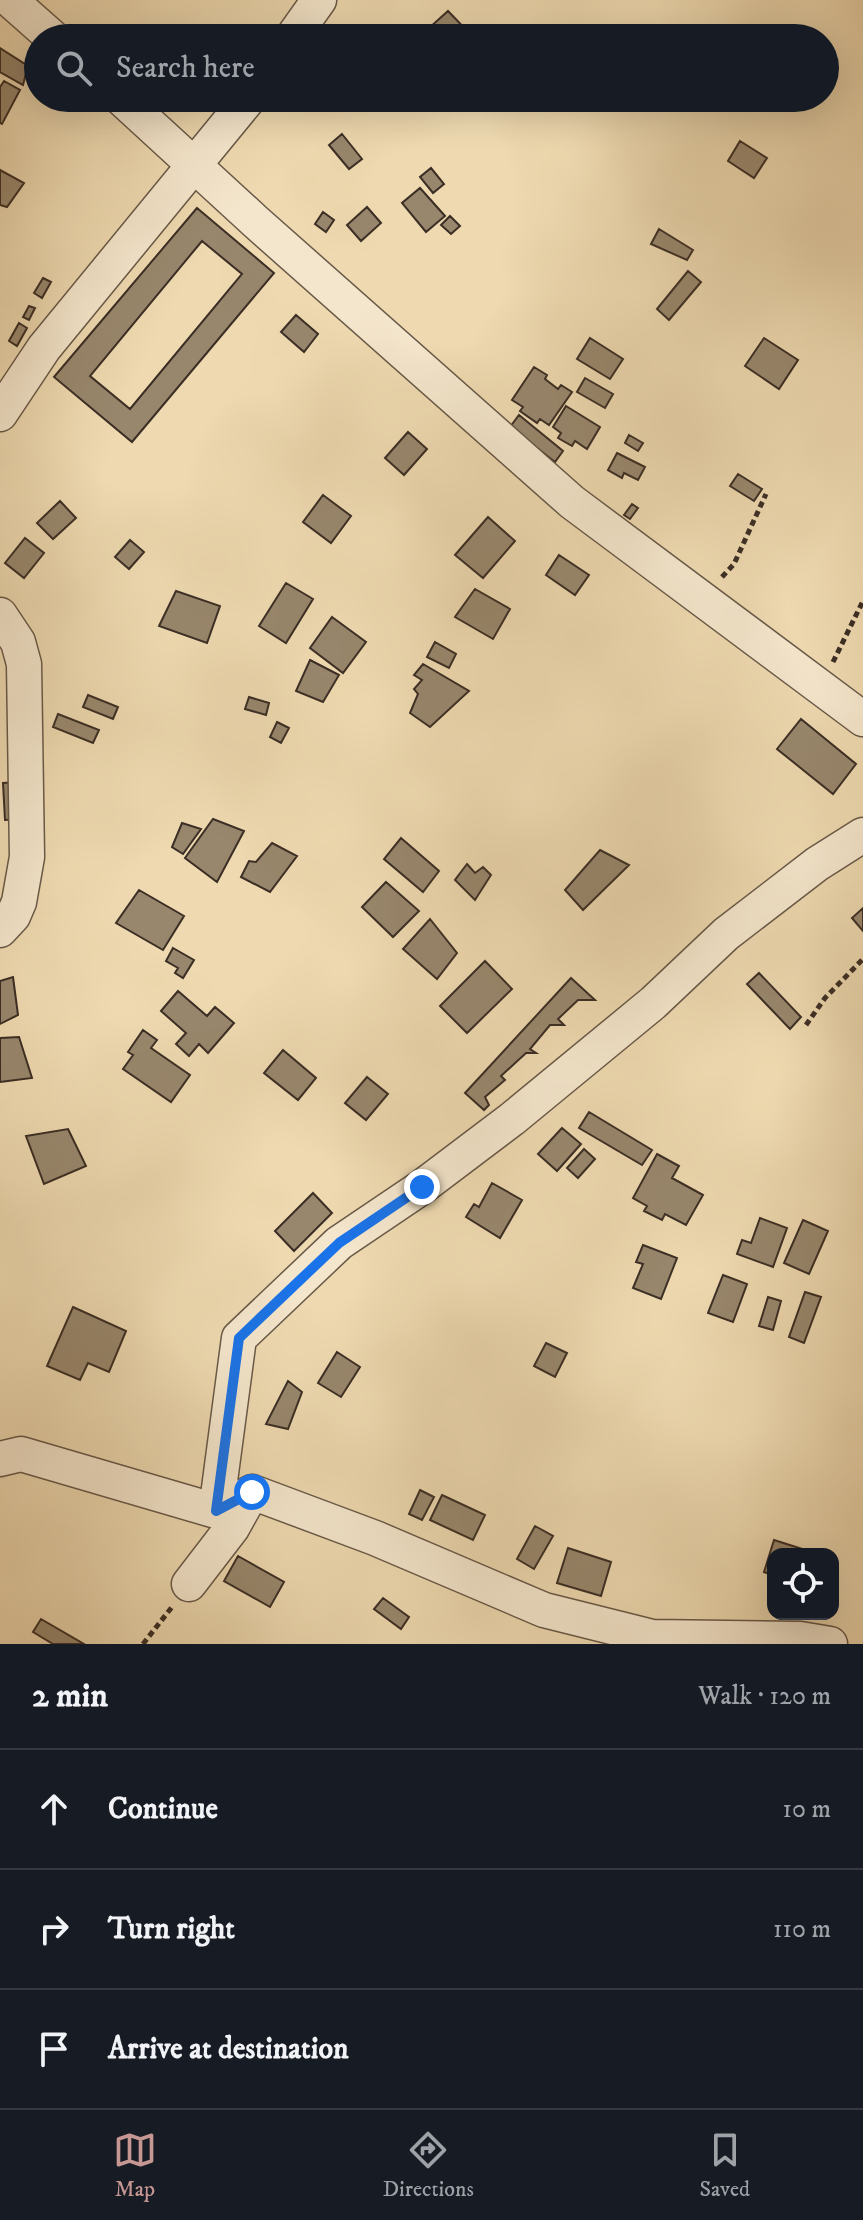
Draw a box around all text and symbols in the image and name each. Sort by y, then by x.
search box [24,24,839,112]
icon: search [52,46,96,90]
text: Search here [116,50,255,87]
route end [404,1169,440,1205]
route start [234,1474,270,1510]
map controls [767,1548,839,1620]
button: locate [767,1548,839,1620]
text: 2 min [32,1675,108,1717]
text: Walk · 120 m [698,1680,831,1713]
icon: ahead [32,1787,76,1831]
text: Continue [108,1791,218,1828]
text: 10 m [782,1793,831,1826]
icon: right [32,1907,76,1951]
text: Turn right [108,1911,235,1948]
text: 110 m [773,1913,831,1946]
icon: arrive [32,2027,76,2071]
text: Arrive at destination [108,2031,349,2068]
tab: Map [113,2128,157,2203]
tab: Directions [383,2128,474,2203]
tab: Saved [700,2128,750,2203]

